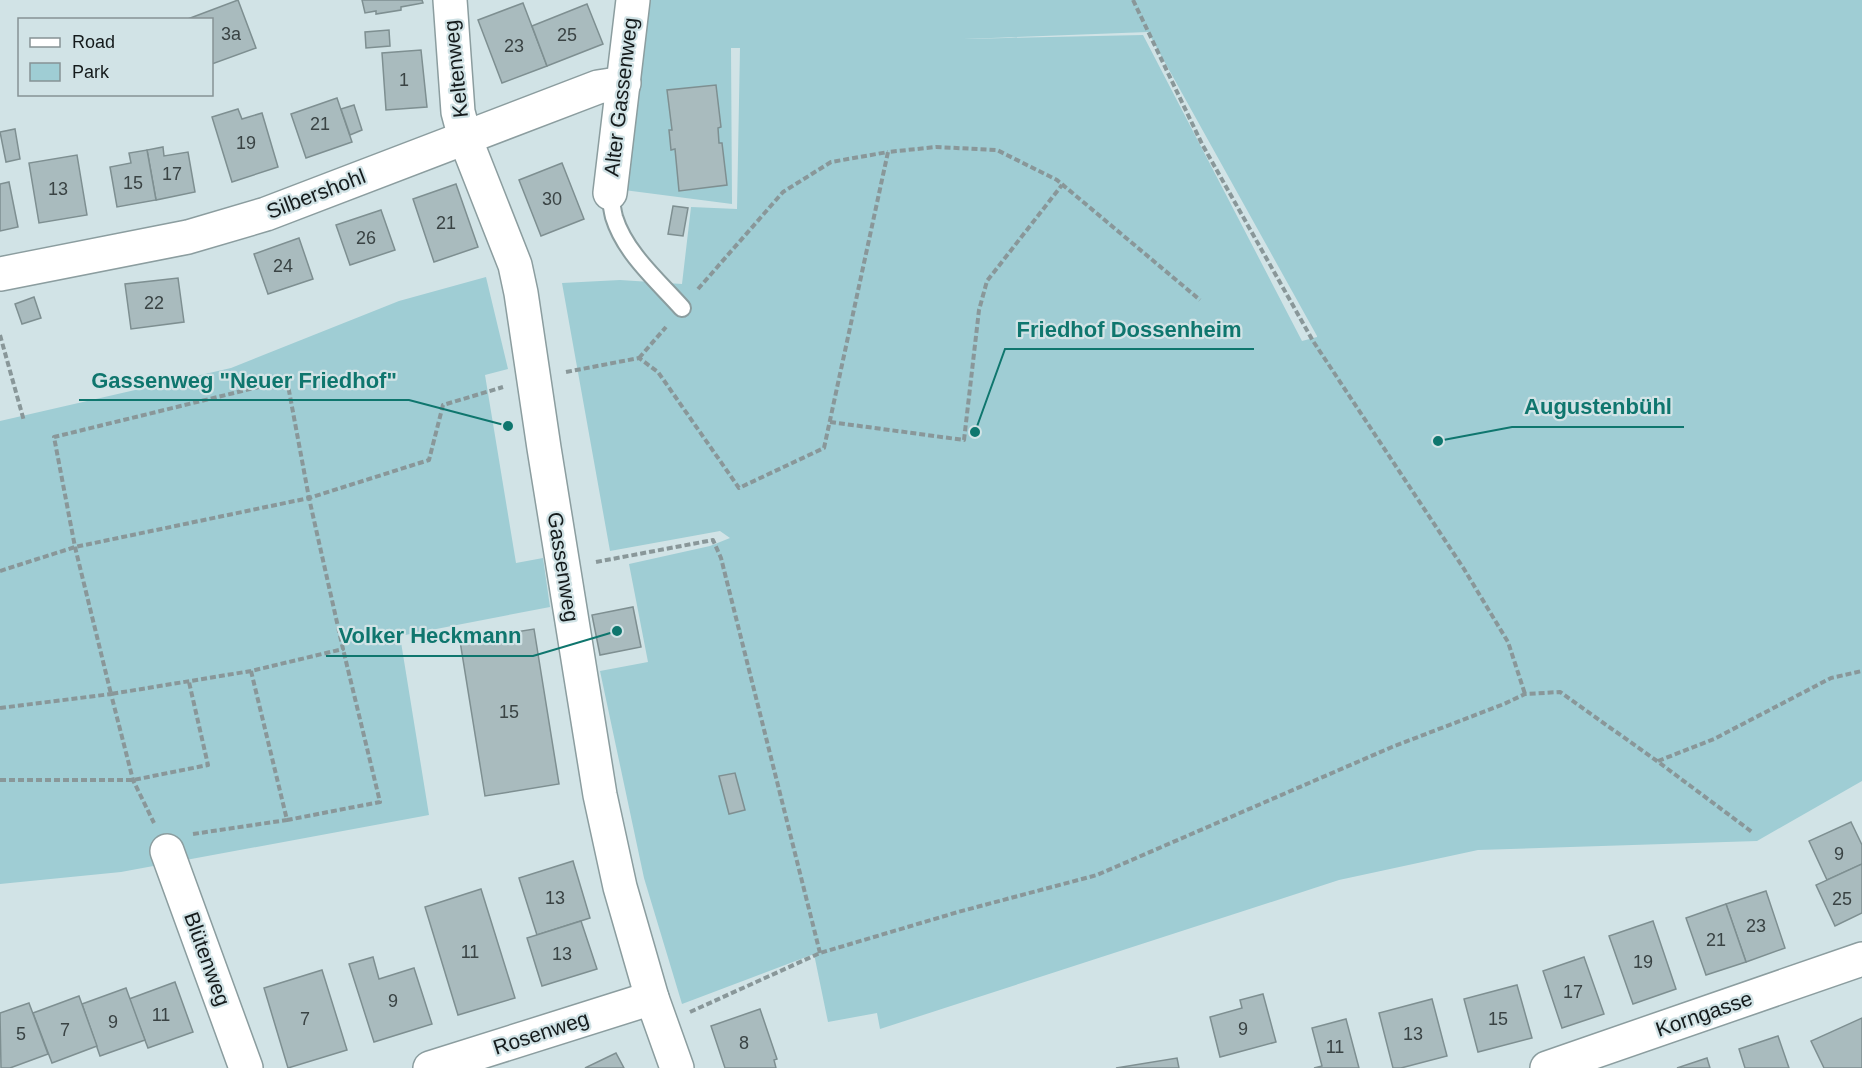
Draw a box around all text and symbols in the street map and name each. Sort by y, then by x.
street label: Alter Gassenweg [599,16,642,178]
legend [18,18,213,96]
street label: Keltenweg [439,19,472,119]
house number: 3a [221,24,242,44]
house number: 25 [557,25,577,45]
text: Road [72,32,115,52]
house number: 23 [504,36,524,56]
text: Park [72,62,110,82]
house number: 1 [399,70,409,90]
house number: 21 [310,114,330,134]
house number: 19 [236,133,256,153]
house number: 17 [162,164,182,184]
street label: Silbershohl [263,164,368,223]
house number: 15 [123,173,143,193]
house number: 13 [48,179,68,199]
house number: 30 [542,189,562,209]
house number: 21 [436,213,456,233]
house number: 26 [356,228,376,248]
house number: 24 [273,256,293,276]
house number: 22 [144,293,164,313]
callout: Friedhof Dossenheim [1005,309,1254,349]
text: Friedhof Dossenheim [1017,317,1241,342]
callout: Gassenweg "Neuer Friedhof" [79,360,409,400]
text: Gassenweg "Neuer Friedhof" [91,368,397,393]
callout: Augustenbühl [1512,387,1684,427]
text: Augustenbühl [1524,394,1672,419]
street label: Gassenweg [543,510,584,623]
callout: Volker Heckmann [326,616,533,656]
text: Volker Heckmann [338,623,522,648]
house number: 15 [499,702,519,722]
house number: 9 [1834,844,1844,864]
house number: 13 [545,888,565,908]
house number: 25 [1832,889,1852,909]
street label: Blütenweg [180,909,235,1009]
house number: 23 [1746,916,1766,936]
house number: 21 [1706,930,1726,950]
house number: 11 [461,942,479,962]
house number: 13 [552,944,572,964]
house number: 19 [1633,952,1653,972]
house number: 17 [1563,982,1583,1002]
street label: Korngasse [1653,986,1755,1041]
house number: 9 [388,991,398,1011]
house number: 11 [152,1005,170,1025]
street label: Rosenweg [490,1006,592,1059]
house number: 7 [300,1009,310,1029]
house number: 15 [1488,1009,1508,1029]
house number: 9 [108,1012,118,1032]
house number: 9 [1238,1019,1248,1039]
house number: 7 [60,1020,70,1040]
house number: 5 [16,1024,26,1044]
house number: 13 [1403,1024,1423,1044]
house number: 8 [739,1033,749,1053]
house number: 11 [1326,1037,1344,1057]

